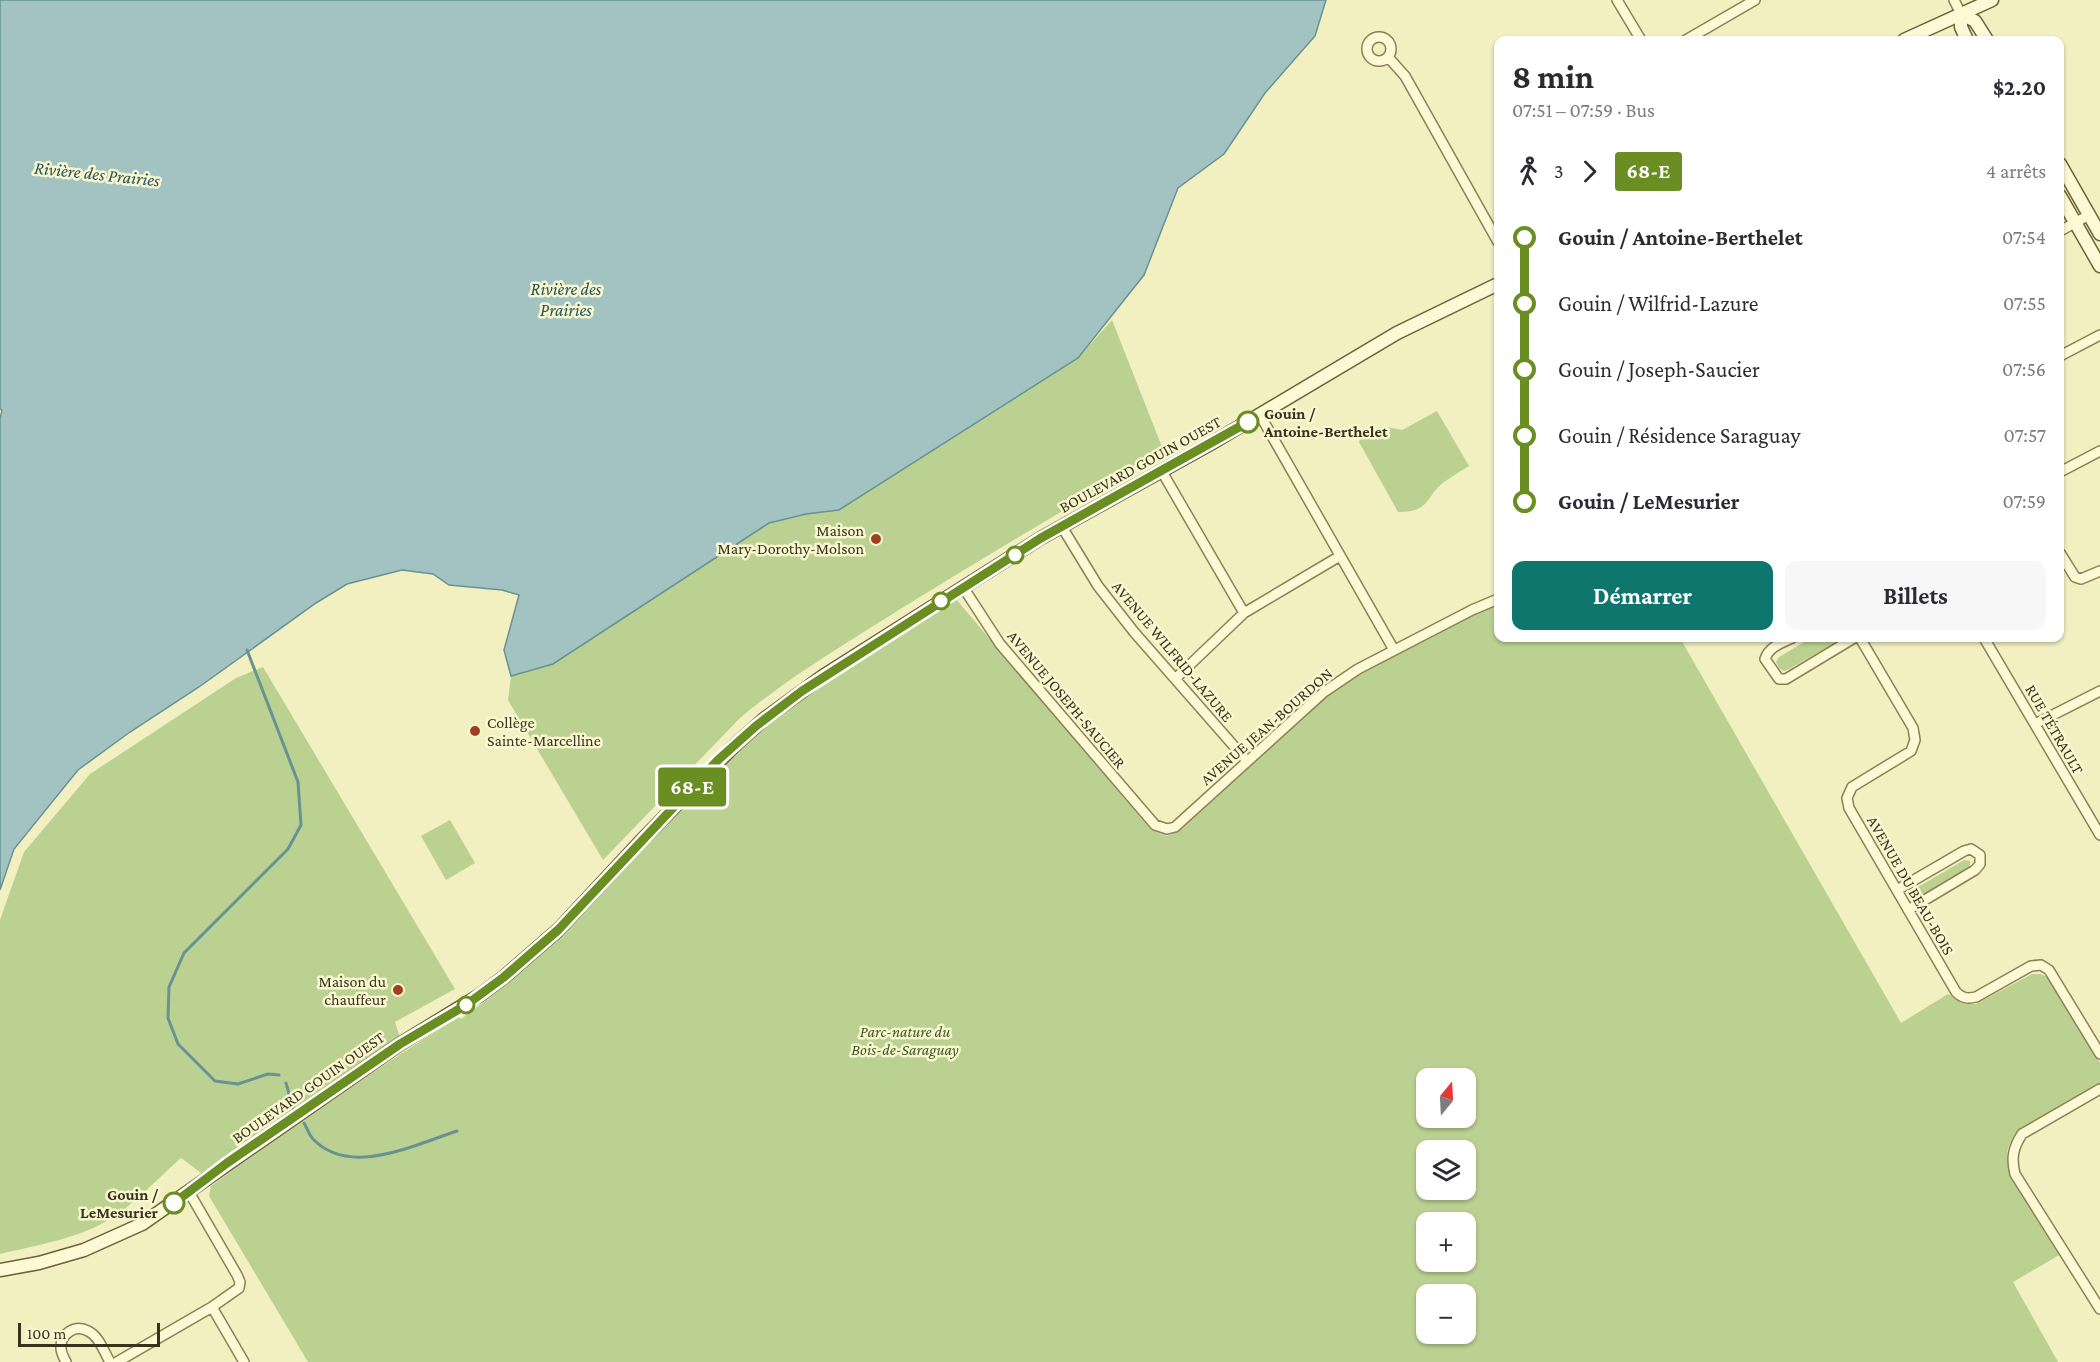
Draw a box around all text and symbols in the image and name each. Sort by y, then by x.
text: 8 min [1512,58,1594,95]
text: $2.20 [1993,75,2046,100]
text: 07:51 – 07:59 · Bus [1512,99,1655,121]
icon: walk [1512,155,1545,188]
icon: forward [1573,155,1606,188]
water label: Rivière des Prairies [33,157,161,191]
text: 68-E [1627,159,1670,183]
text: 3 [1554,160,1564,182]
text: 4 arrêts [1986,160,2046,182]
text: Gouin / Antoine-Berthelet [1558,225,1803,250]
text: 07:54 [2002,226,2046,248]
water label: Rivière des Prairies [531,279,602,320]
text: Gouin / Wilfrid-Lazure [1558,291,1758,316]
text: 07:55 [2003,292,2046,314]
text: Gouin / Joseph-Saucier [1558,357,1760,382]
text: 07:56 [2002,358,2046,380]
place label: Gouin / Antoine-Berthelet [1263,405,1388,440]
marker: Gouin / Antoine-Berthelet [1237,411,1259,433]
street label: BOULEVARD GOUIN OUEST [1057,413,1224,516]
text: Gouin / Résidence Saraguay [1558,423,1801,448]
text: 07:57 [2004,424,2046,446]
text: Gouin / LeMesurier [1558,489,1740,514]
text: 07:59 [2002,490,2046,512]
place label: Maison Mary-Dorothy-Molson [718,522,864,558]
marker: Maison Mary-Dorothy-Molson [869,532,883,546]
unlabelled marker [1006,546,1024,564]
button: Démarrer [1512,561,1773,630]
button: Billets [1785,561,2046,630]
street label: AVENUE WILFRID-LAZURE [1109,578,1237,725]
unlabelled marker [932,592,950,610]
street label: AVENUE JOSEPH-SAUCIER [1003,627,1129,772]
street label: AVENUE JEAN-BOURDON [1197,665,1336,789]
street label: RUE TÉTRAULT [2022,682,2087,777]
place label: Collège Sainte-Marcelline [487,714,601,749]
marker: Collège Sainte-Marcelline [468,724,482,738]
line badge: 68-E [650,768,734,806]
text: 68-E [670,775,714,799]
street label: AVENUE DU BEAU-BOIS [1864,813,1957,958]
place label: Maison du chauffeur [318,973,387,1008]
marker: Maison du chauffeur [391,983,405,997]
unlabelled marker [457,996,475,1014]
park label: Parc-nature du Bois-de-Saraguay [851,1023,959,1059]
street label: BOULEVARD GOUIN OUEST [229,1028,388,1147]
north arrow [1416,1068,1476,1128]
map controls [1416,1068,1476,1344]
button: layers [1416,1140,1476,1200]
place label: Gouin / LeMesurier [80,1186,159,1221]
marker: Gouin / LeMesurier [163,1192,185,1214]
button: + [1416,1212,1476,1272]
button: − [1416,1284,1476,1344]
scale bar [18,1320,160,1348]
text: 100 m [27,1325,66,1342]

